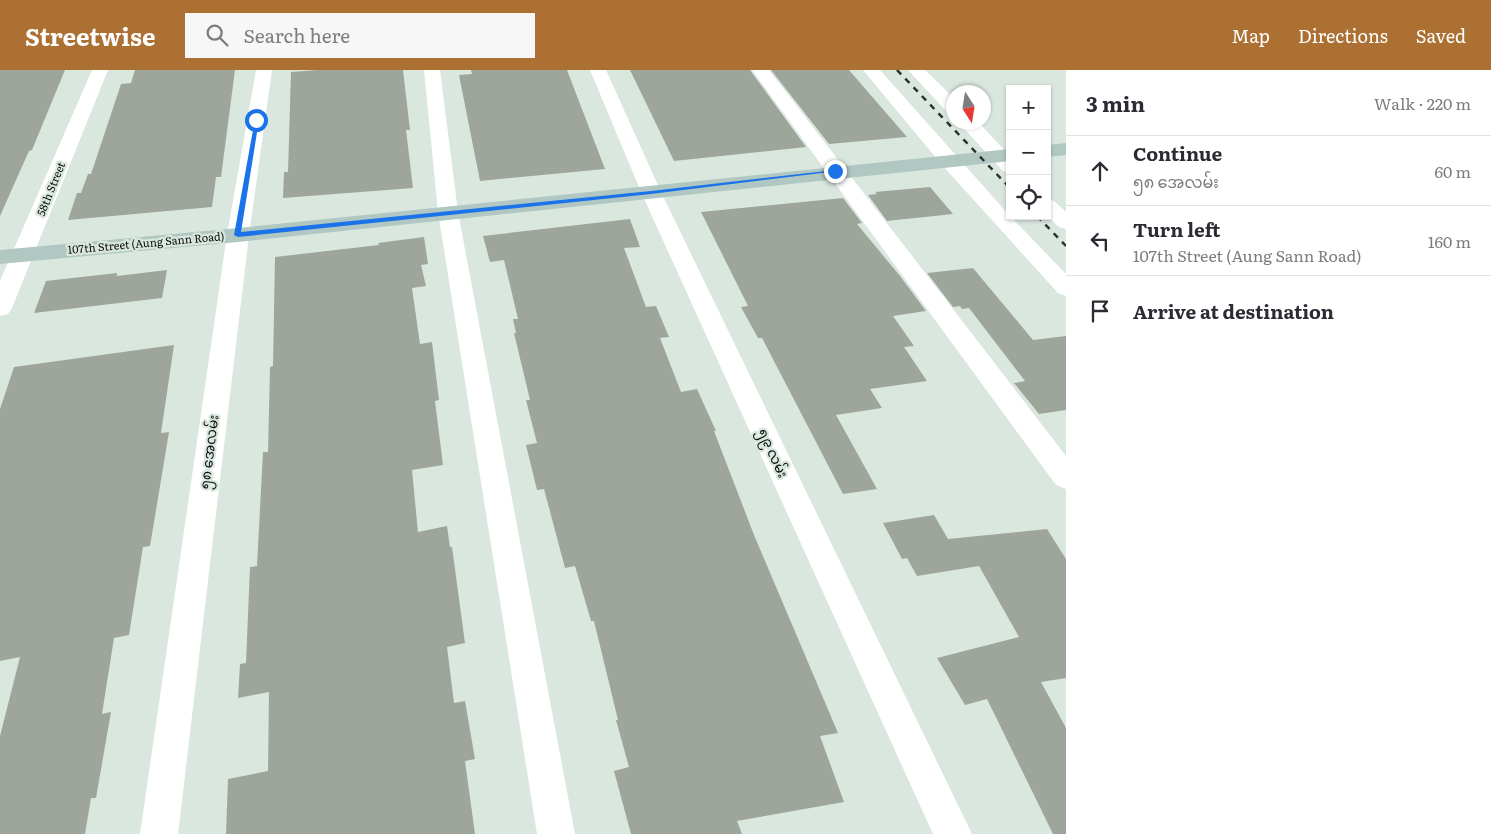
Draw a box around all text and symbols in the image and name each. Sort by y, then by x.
search box [185,13,535,58]
text: Streetwise [25,18,155,53]
icon: search [203,21,231,49]
text: Search here [243,21,350,49]
text: Map [1232,22,1270,49]
text: Directions [1298,22,1388,49]
text: Saved [1416,22,1466,49]
north arrow [946,85,991,130]
map controls [1006,85,1051,220]
button: + [1006,85,1051,130]
text: 3 min [1086,87,1145,118]
text: Walk · 220 m [1374,91,1471,115]
route start [245,109,268,132]
button: − [1006,130,1051,175]
text: Continue [1133,139,1222,167]
icon: ahead [1086,157,1114,185]
street label: 58th Street [32,159,68,218]
text: 60 m [1434,159,1471,183]
route end [824,160,847,183]
text: ၅၈ အေလမ်း [1133,169,1219,193]
button: locate [1006,175,1051,220]
text: Turn left [1133,215,1220,243]
street label: 107th Street (Aung Sann Road) [67,227,225,257]
icon: left [1086,227,1114,255]
text: 160 m [1428,229,1471,253]
text: 107th Street (Aung Sann Road) [1133,243,1362,267]
icon: arrive [1086,297,1114,325]
text: Arrive at destination [1133,297,1334,325]
street label: ၅၈ အေလမ်း [194,413,225,491]
street label: ၅၉ လမ်း [751,425,794,482]

